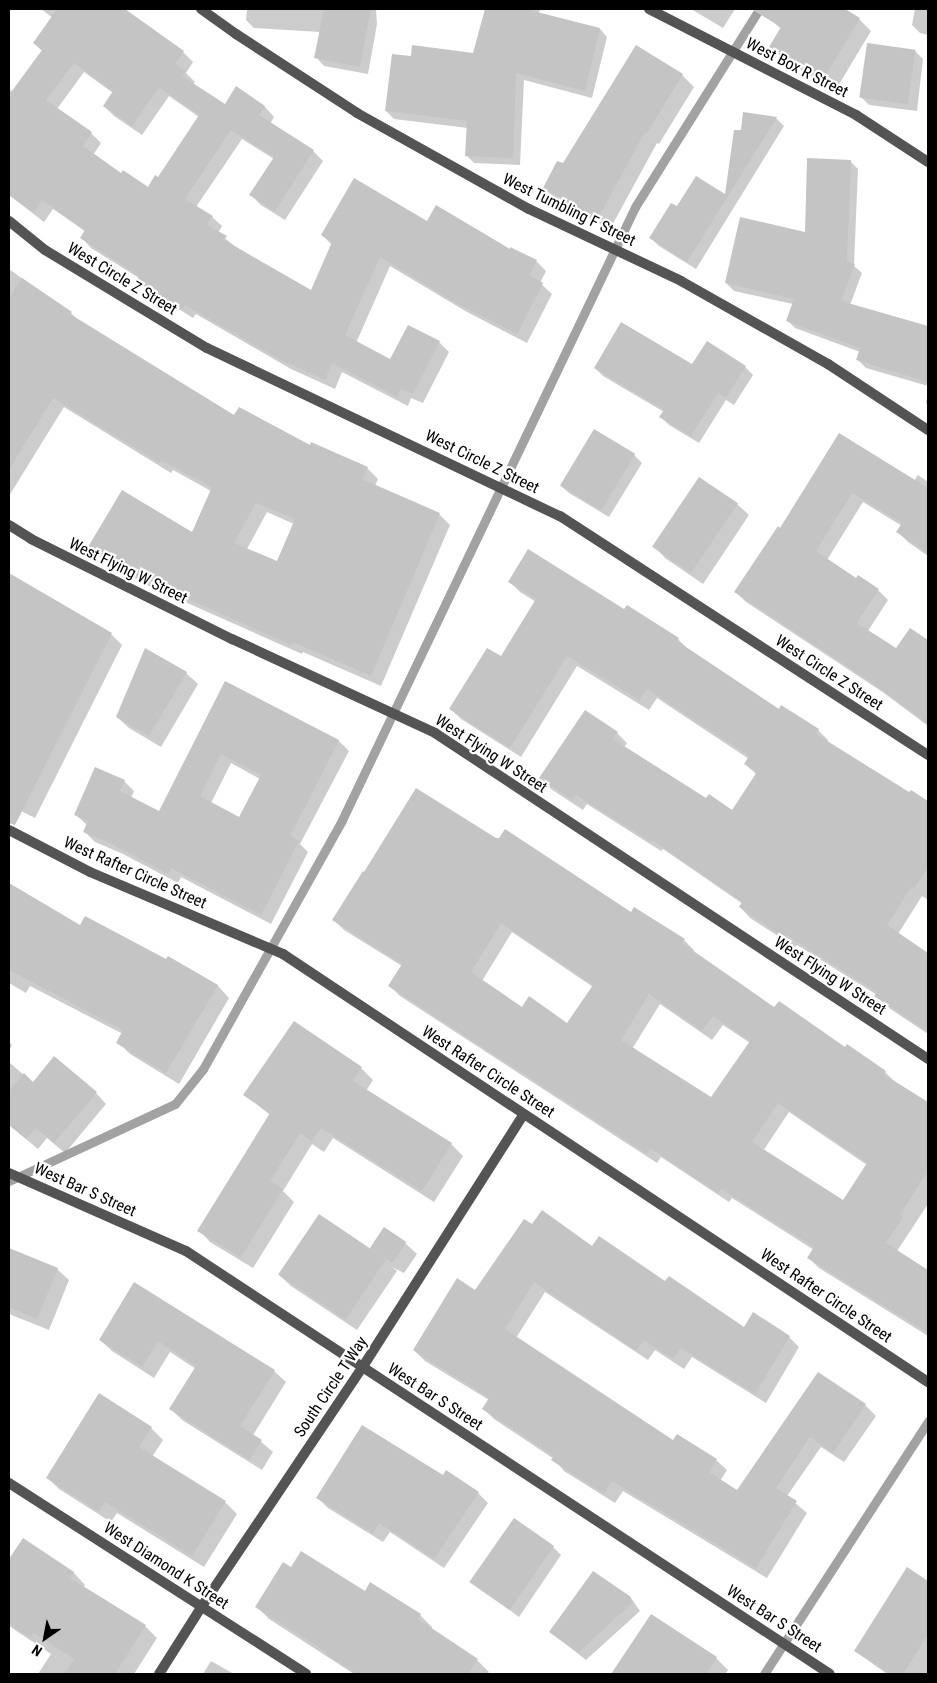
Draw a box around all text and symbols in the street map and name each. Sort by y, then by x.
street label: West Box R Street [743,34,851,102]
street label: West Tumbling F Street [499,169,639,251]
street label: West Circle Z Street [64,239,180,319]
street label: West Circle Z Street [422,426,542,498]
street label: West Flying W Street [66,534,190,608]
street label: West Circle Z Street [772,631,886,715]
street label: West Flying W Street [431,711,551,797]
street label: West Rafter Circle Street [61,833,209,913]
street label: West Flying W Street [770,933,890,1019]
street label: West Rafter Circle Street [418,1022,558,1122]
street label: West Bar S Street [31,1159,139,1221]
street label: West Rafter Circle Street [757,1245,895,1347]
street label: South Circle T Way [290,1333,372,1441]
street label: West Bar S Street [384,1359,486,1435]
street label: West Diamond K Street [100,1518,232,1614]
street label: West Bar S Street [723,1581,825,1657]
north arrow [20,1613,70,1663]
text: N [29,1642,45,1660]

